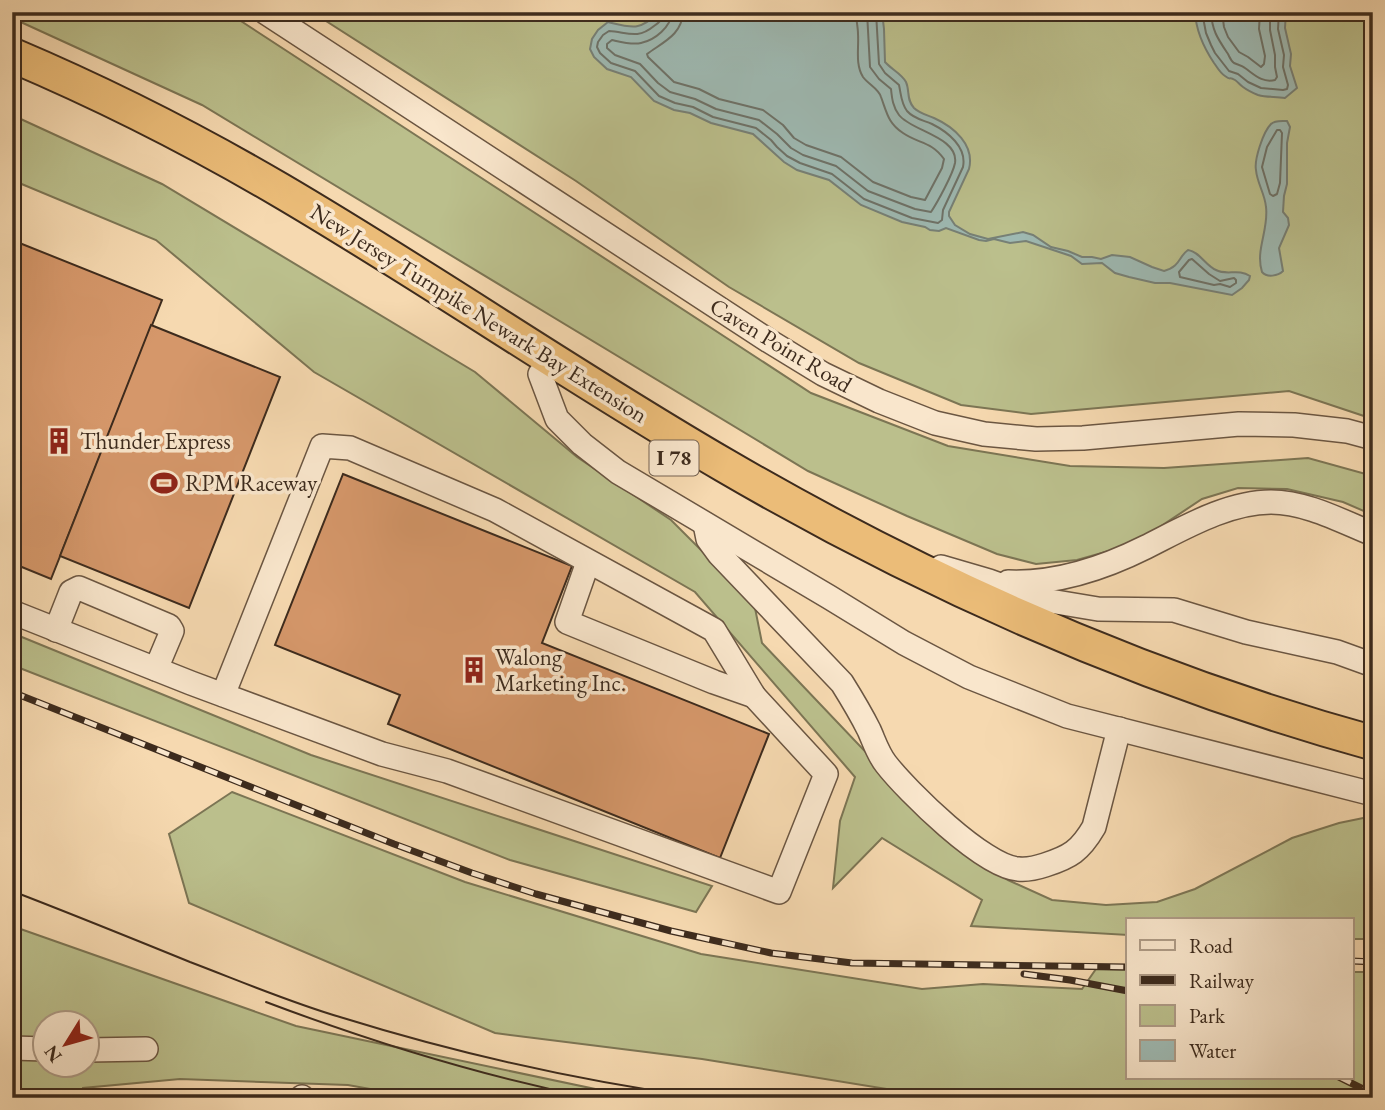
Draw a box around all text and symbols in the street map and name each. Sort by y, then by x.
street label: New Jersey Turnpike Newark Bay Extension [305,196,653,430]
street label: Caven Point Road [704,291,858,399]
building icon: Thunder Express [44,426,74,456]
place label: Thunder Express [80,426,231,456]
road number: I 78 [650,440,698,476]
sports icon: RPM Raceway [149,468,179,498]
place label: RPM Raceway [185,468,318,498]
place label: Walong Marketing Inc. [495,642,626,698]
building icon: Walong Marketing Inc. [459,655,489,685]
legend [1126,918,1354,1078]
text: Road [1189,932,1233,959]
text: Railway [1189,967,1255,994]
text: Park [1189,1002,1226,1029]
north arrow [32,1009,102,1078]
text: Water [1189,1037,1236,1064]
text: N [38,1040,67,1068]

